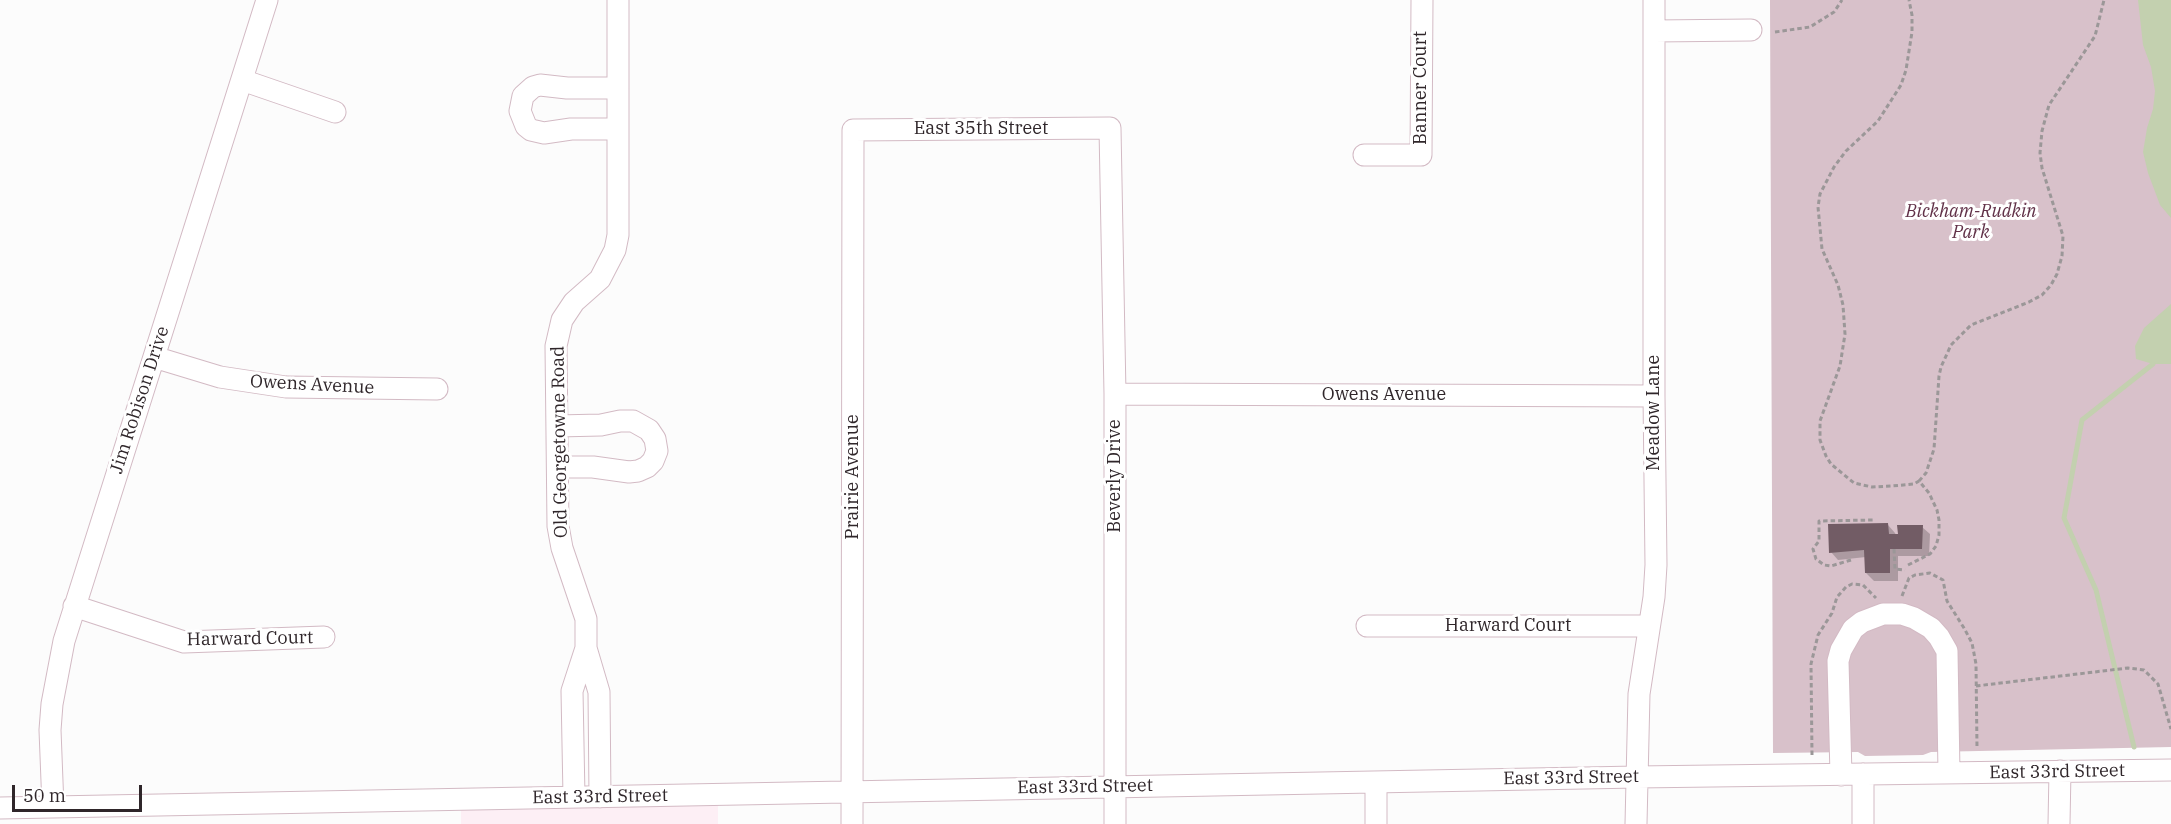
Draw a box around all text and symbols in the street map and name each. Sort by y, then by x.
street label: Banner Court [1410,31,1432,145]
street label: East 35th Street [914,118,1048,140]
park label: Bickham-Rudkin Park [1905,201,2037,244]
street label: Jim Robison Drive [106,324,174,476]
street label: Old Georgetowne Road [548,346,572,538]
street label: Meadow Lane [1643,355,1665,471]
street label: Owens Avenue [249,371,375,399]
street label: Owens Avenue [1322,384,1446,406]
street label: Prairie Avenue [842,414,864,540]
street label: Beverly Drive [1104,419,1126,533]
street label: Harward Court [1445,615,1571,637]
street label: Harward Court [187,627,313,651]
street label: East 33rd Street [1989,760,2125,784]
street label: East 33rd Street [1503,766,1639,790]
scale bar [15,773,146,811]
street label: East 33rd Street [1017,775,1153,799]
text: 50 m [23,784,66,807]
street label: East 33rd Street [532,785,668,809]

